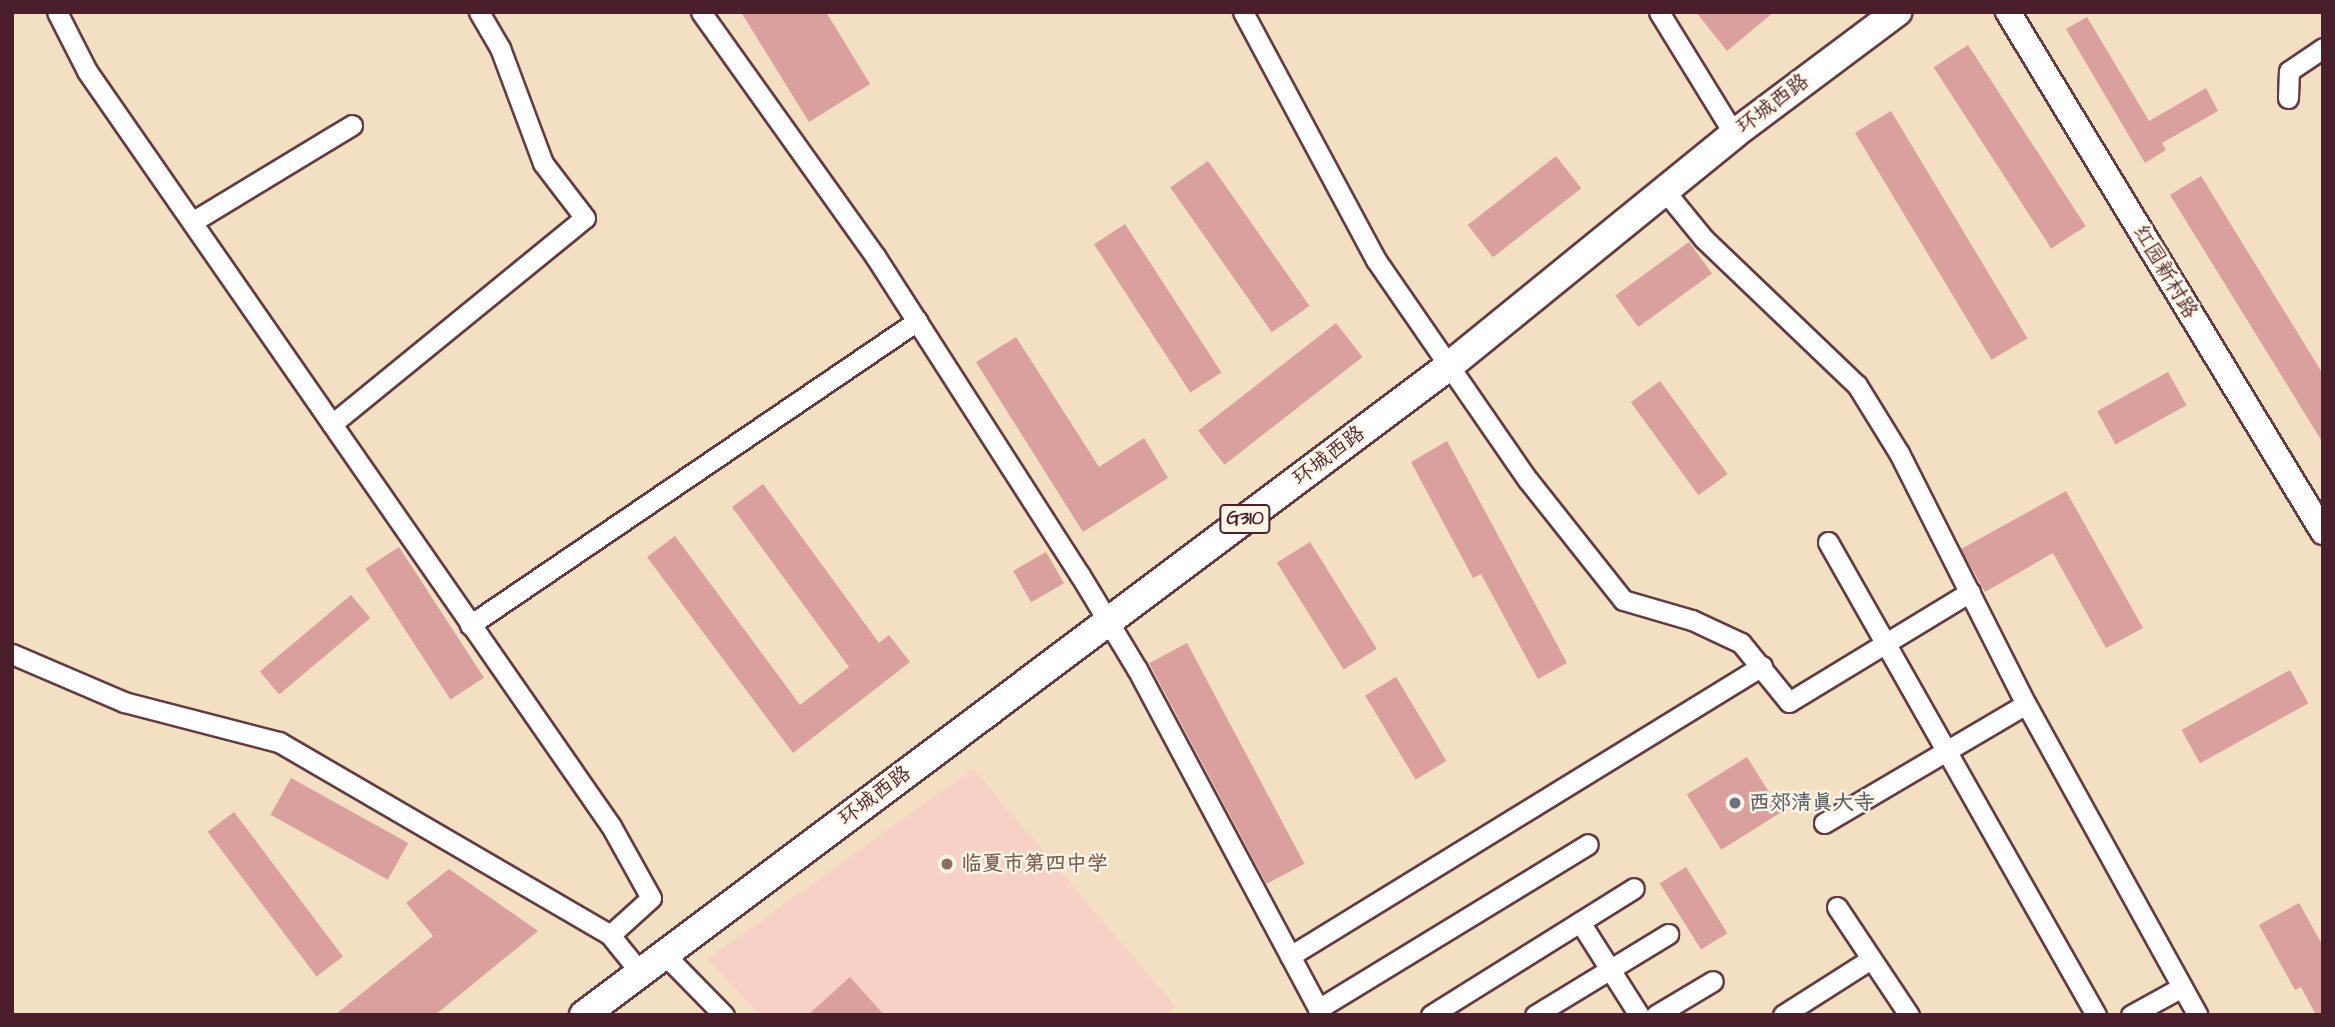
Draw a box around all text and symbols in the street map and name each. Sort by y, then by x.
street label: 环城西路 [1732,69,1814,139]
street label: 红园新村路 [2127,221,2203,323]
street label: 环城西路 [1288,421,1370,491]
road number: G310 [1219,504,1271,534]
street label: 环城西路 [834,761,916,831]
place label: 西郊清真大寺 [1749,790,1875,816]
marker: 西郊清真大寺 [1727,795,1743,811]
place label: 临夏市第四中学 [961,851,1108,877]
marker: 临夏市第四中学 [939,856,955,872]

